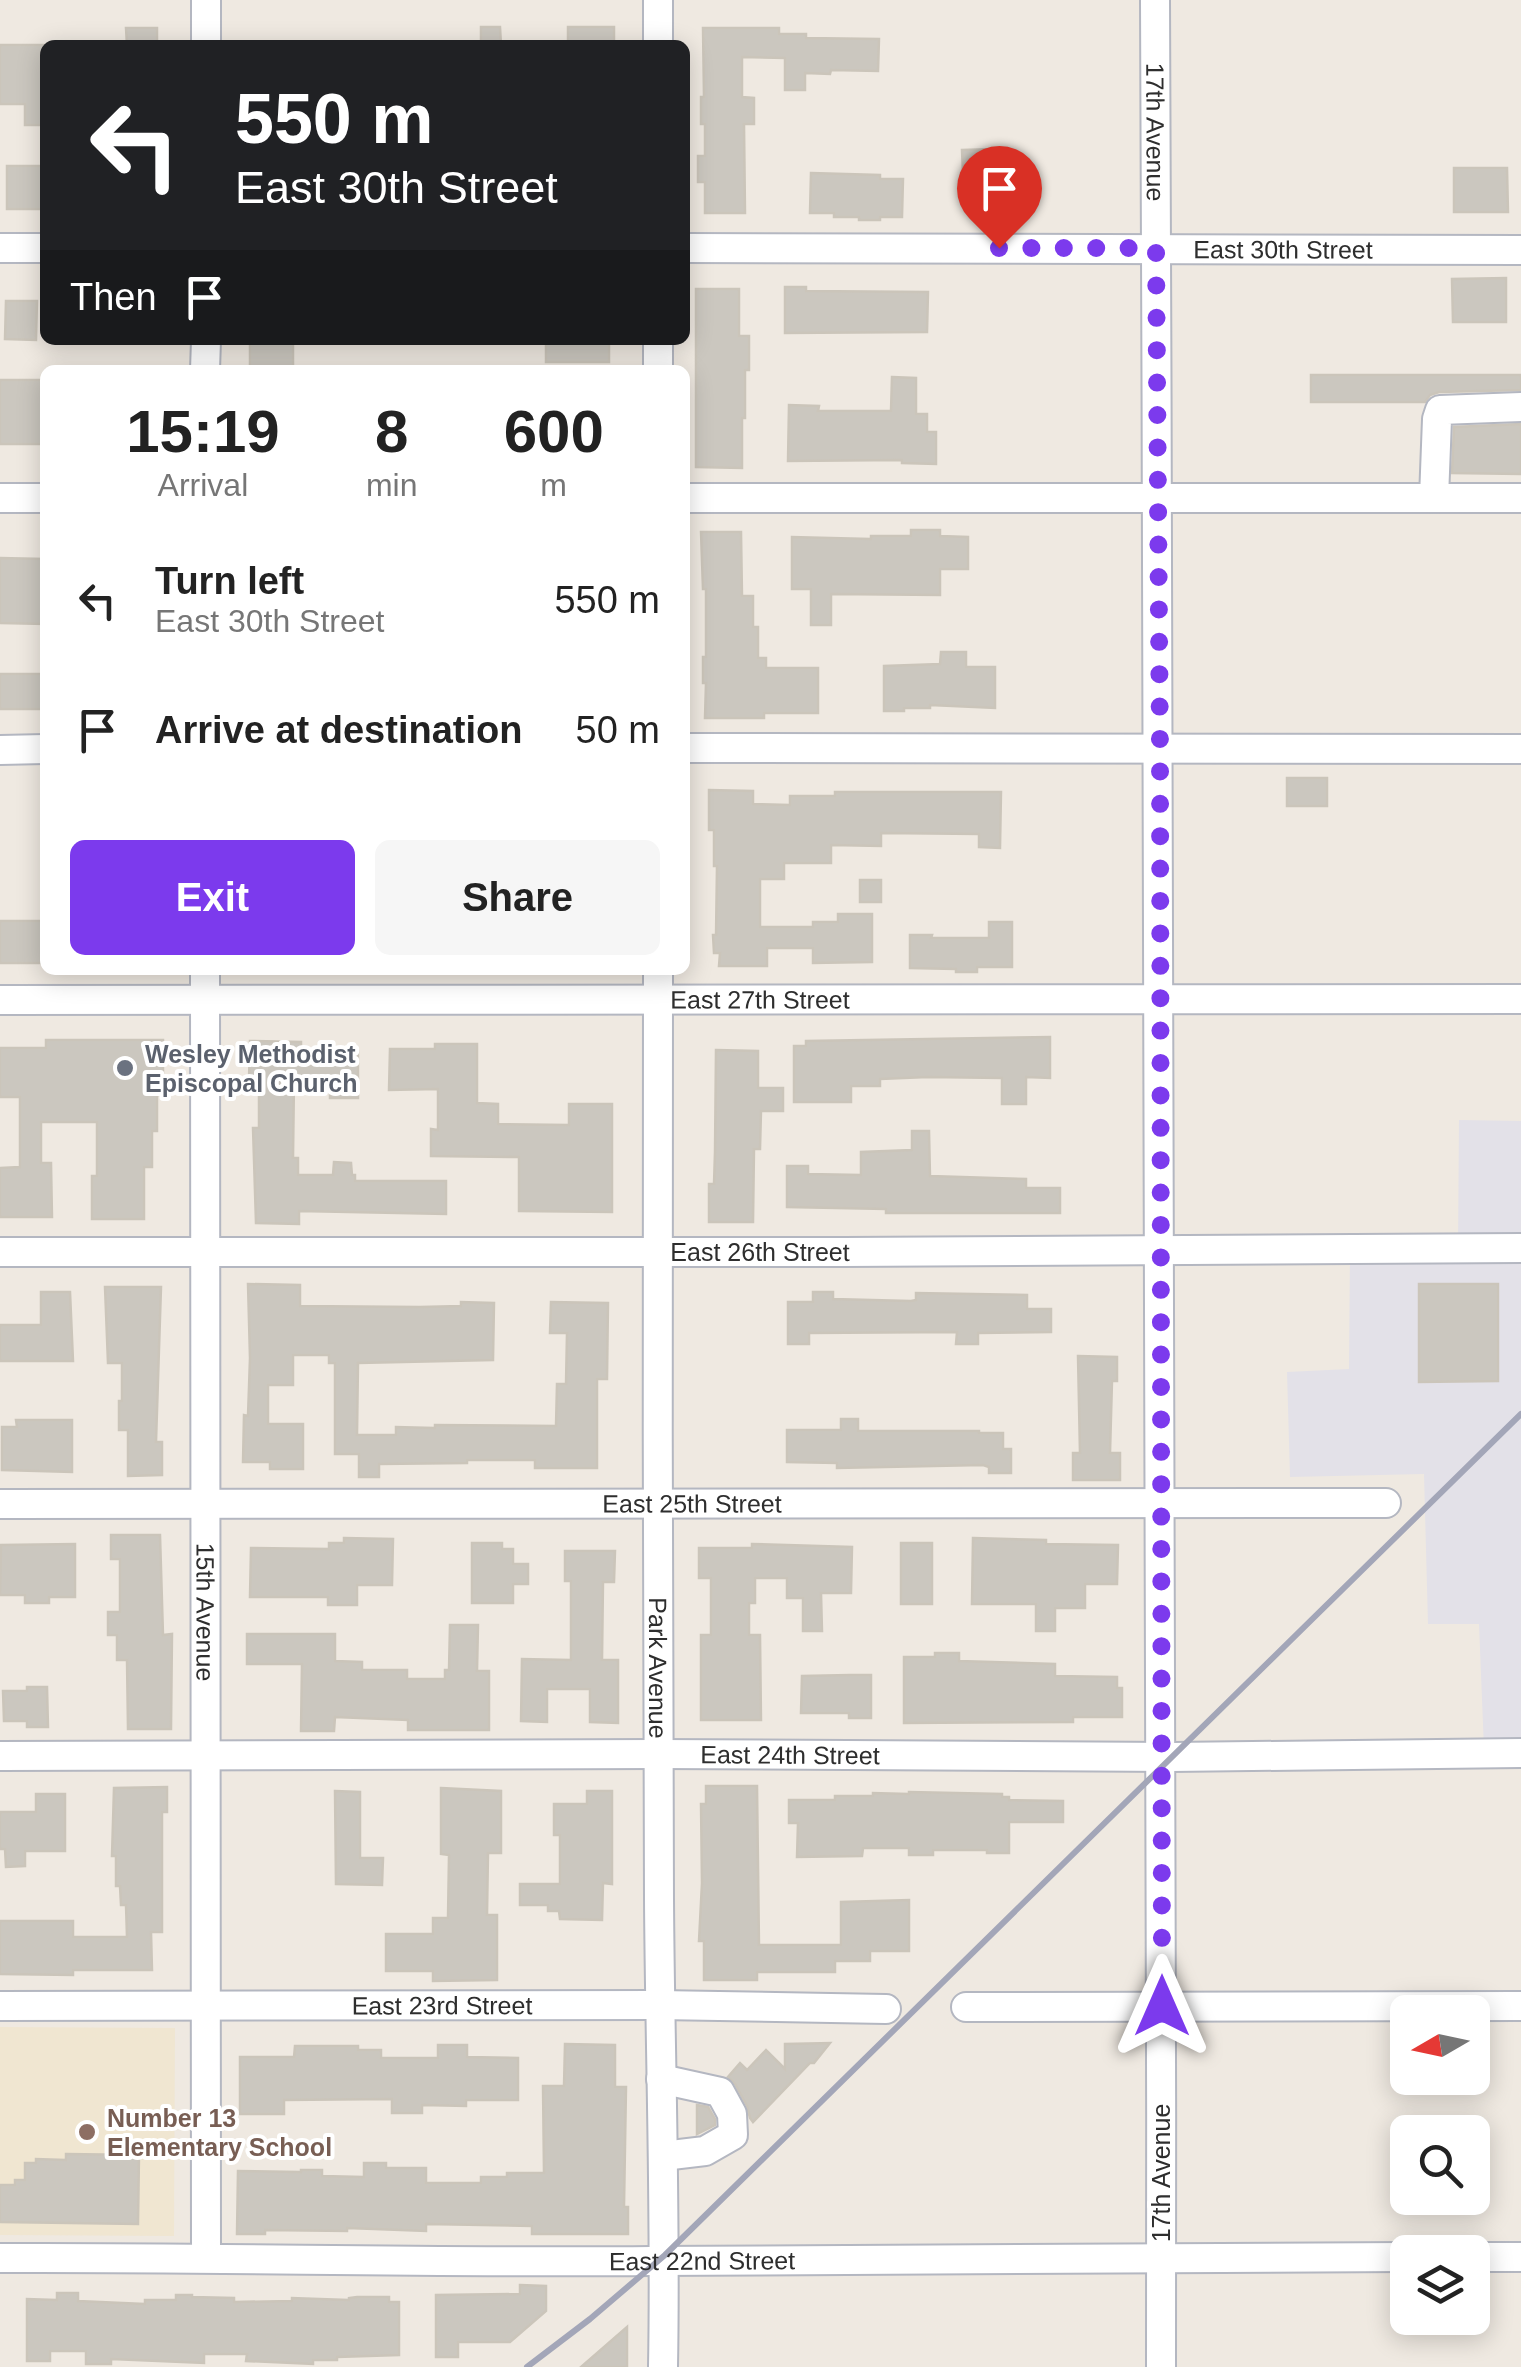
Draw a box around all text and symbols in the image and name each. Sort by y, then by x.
street label: 17th Avenue [1141,63,1170,201]
icon: left [70,80,200,210]
text: 550 m [235,80,433,158]
pin [957,146,1042,249]
icon: arrive [972,161,1027,216]
text: East 30th Street [235,162,558,213]
street label: East 30th Street [1193,235,1373,264]
icon: arrive [177,270,232,325]
text: Then [70,276,157,318]
text: 15:19 [126,398,280,465]
text: 8 [375,398,408,465]
text: 600 [504,398,604,465]
text: Arrival [158,467,248,503]
text: min [366,467,417,503]
text: m [540,467,567,503]
text: Turn left [155,560,304,602]
icon: left [70,573,125,628]
text: 550 m [554,579,660,621]
text: East 30th Street [155,603,384,639]
icon: arrive [70,703,125,758]
text: Arrive at destination [155,709,522,751]
text: 50 m [576,709,660,751]
button: Exit [70,840,355,955]
button: Share [375,840,660,955]
street label: East 27th Street [670,985,850,1014]
place label: Wesley Methodist Episcopal Church [145,1040,358,1097]
marker: Wesley Methodist Episcopal Church [114,1057,136,1079]
street label: East 26th Street [670,1238,850,1266]
street label: East 25th Street [602,1489,782,1518]
street label: 15th Avenue [191,1543,220,1681]
street label: Park Avenue [644,1597,672,1739]
street label: East 24th Street [700,1740,880,1769]
position arrow [1110,1954,1214,2058]
street label: East 23rd Street [352,1991,532,2019]
north arrow [1390,1995,1490,2095]
map controls [1390,1995,1490,2335]
place label: Number 13 Elementary School [107,2104,332,2161]
street label: 17th Avenue [1147,2104,1175,2242]
button: search [1390,2115,1490,2215]
marker: Number 13 Elementary School [76,2121,98,2143]
button: layers [1390,2235,1490,2335]
street label: East 22nd Street [609,2246,795,2275]

